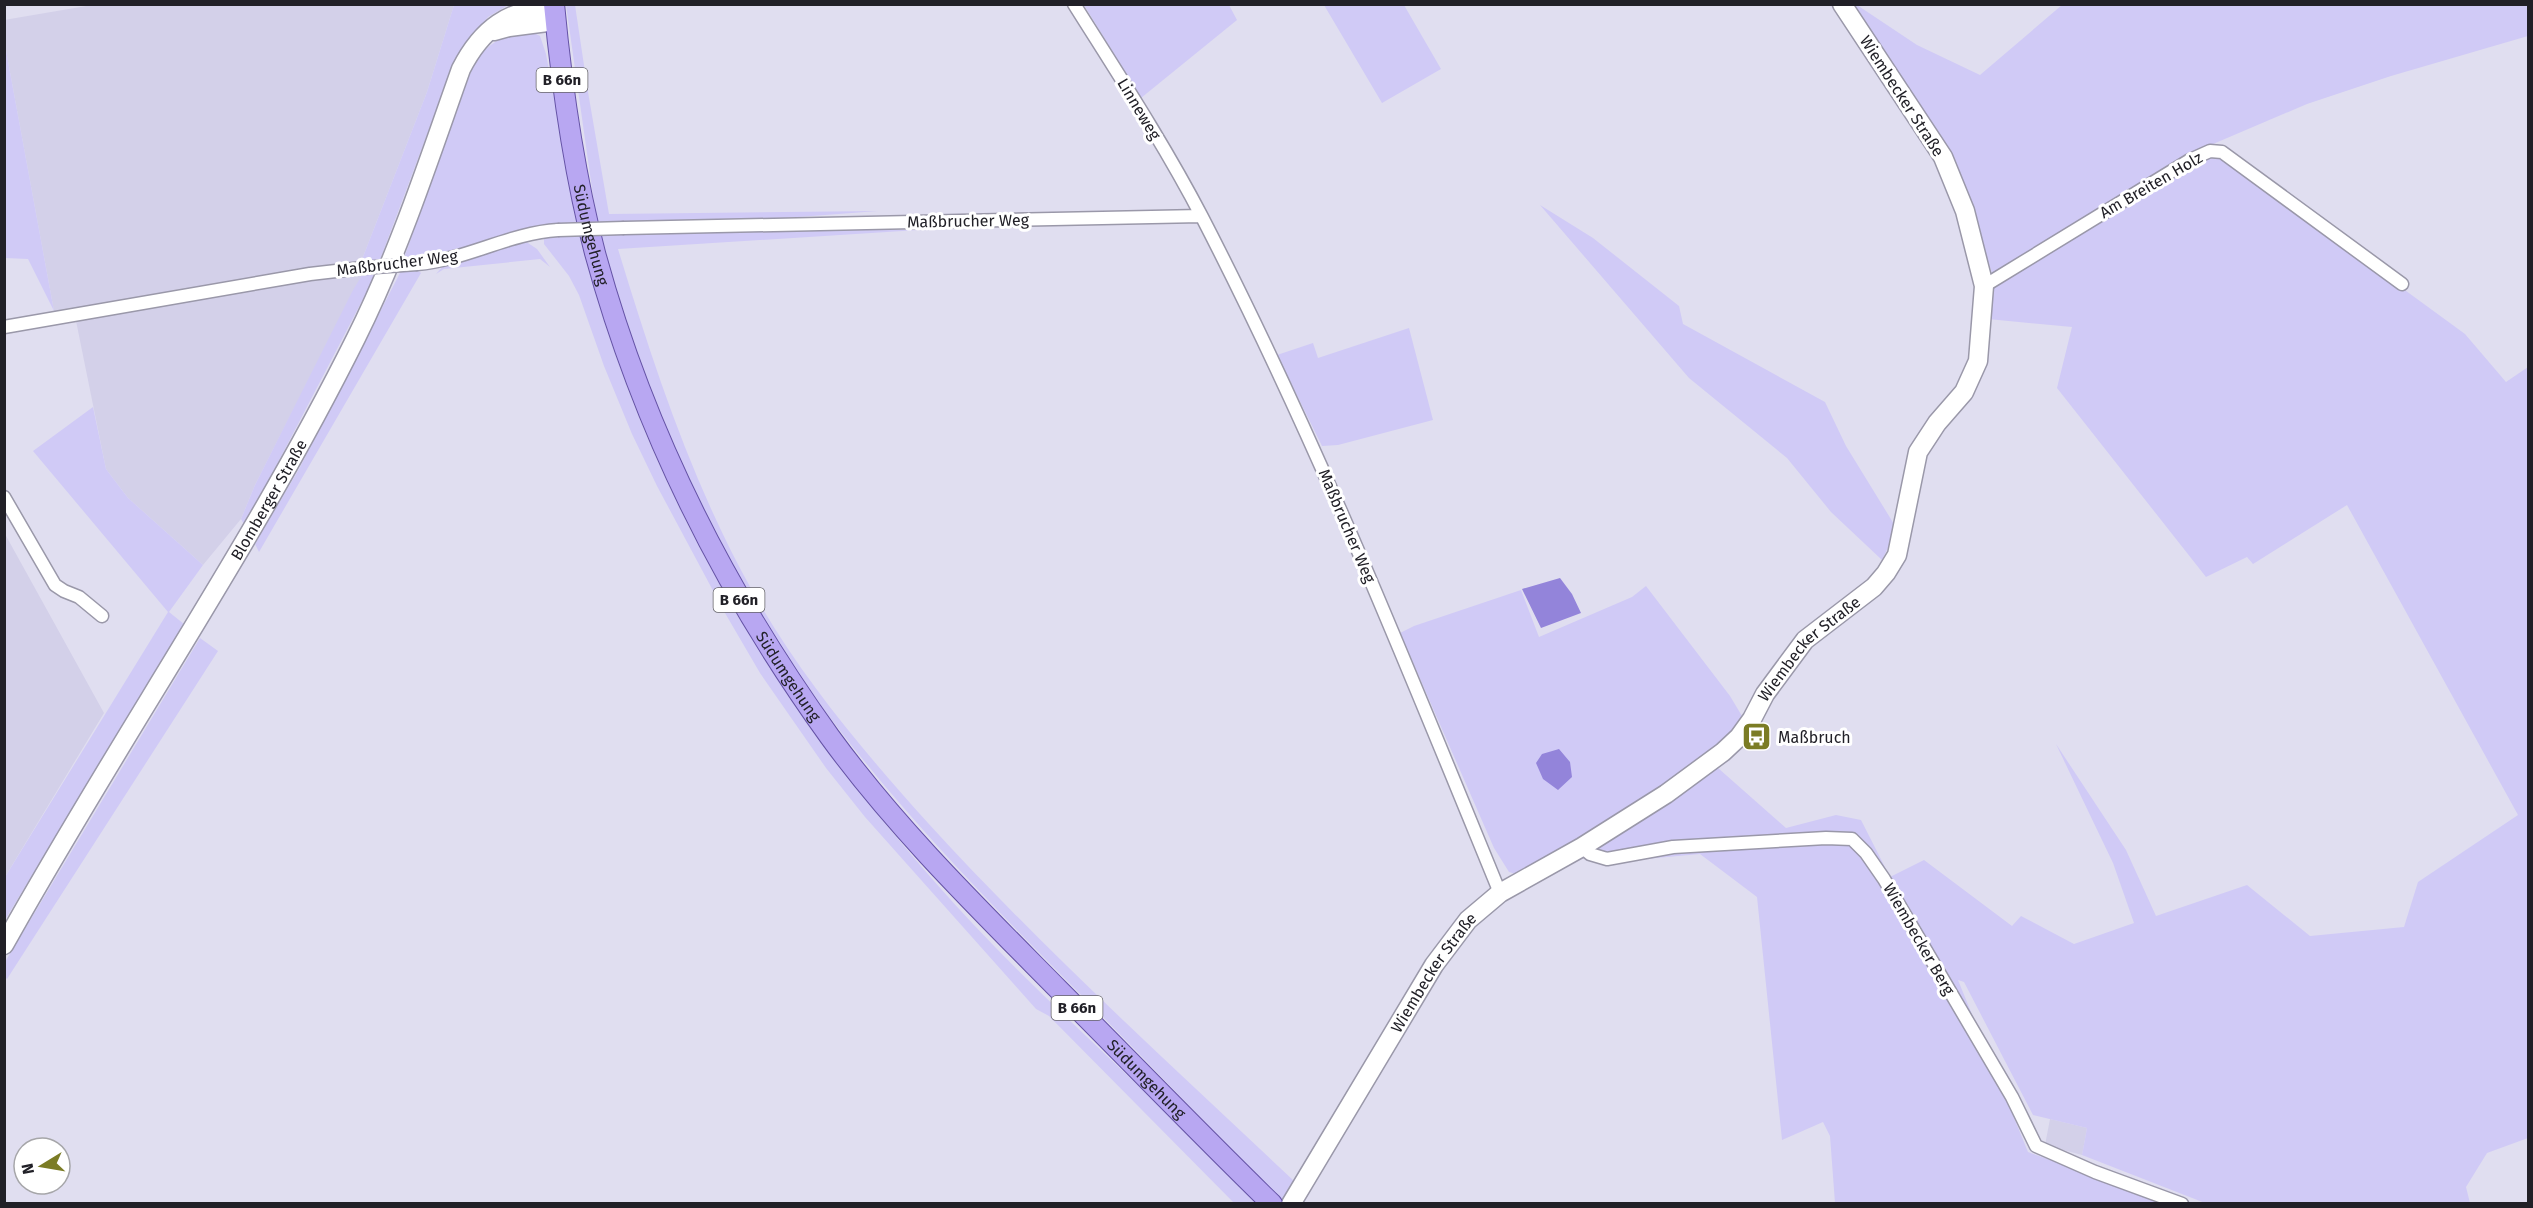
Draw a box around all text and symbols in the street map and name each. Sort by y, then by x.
street label: Wiembecker Straße [1856,32,1948,160]
road number: B 66n [536,68,588,92]
street label: Linneweg [1113,75,1165,144]
street label: Am Breiten Holz [2096,148,2206,222]
street label: Südumgehung [570,182,613,288]
street label: Maßbrucher Weg [907,210,1030,232]
street label: Maßbrucher Weg [335,246,459,280]
street label: Blomberger Straße [226,436,310,563]
street label: Maßbrucher Weg [1314,466,1380,586]
road number: B 66n [714,588,764,612]
street label: Wiembecker Straße [1754,592,1864,705]
street label: Südumgehung [752,628,826,725]
bus stop icon: Maßbruch [1741,721,1773,753]
place label: Maßbruch [1778,728,1851,747]
street label: Wiembecker Berg [1879,880,1959,999]
street label: Wiembecker Straße [1386,908,1480,1036]
road number: B 66n [1052,996,1102,1020]
street label: Südumgehung [1103,1035,1190,1123]
north arrow [12,1136,72,1196]
text: N [17,1162,38,1176]

